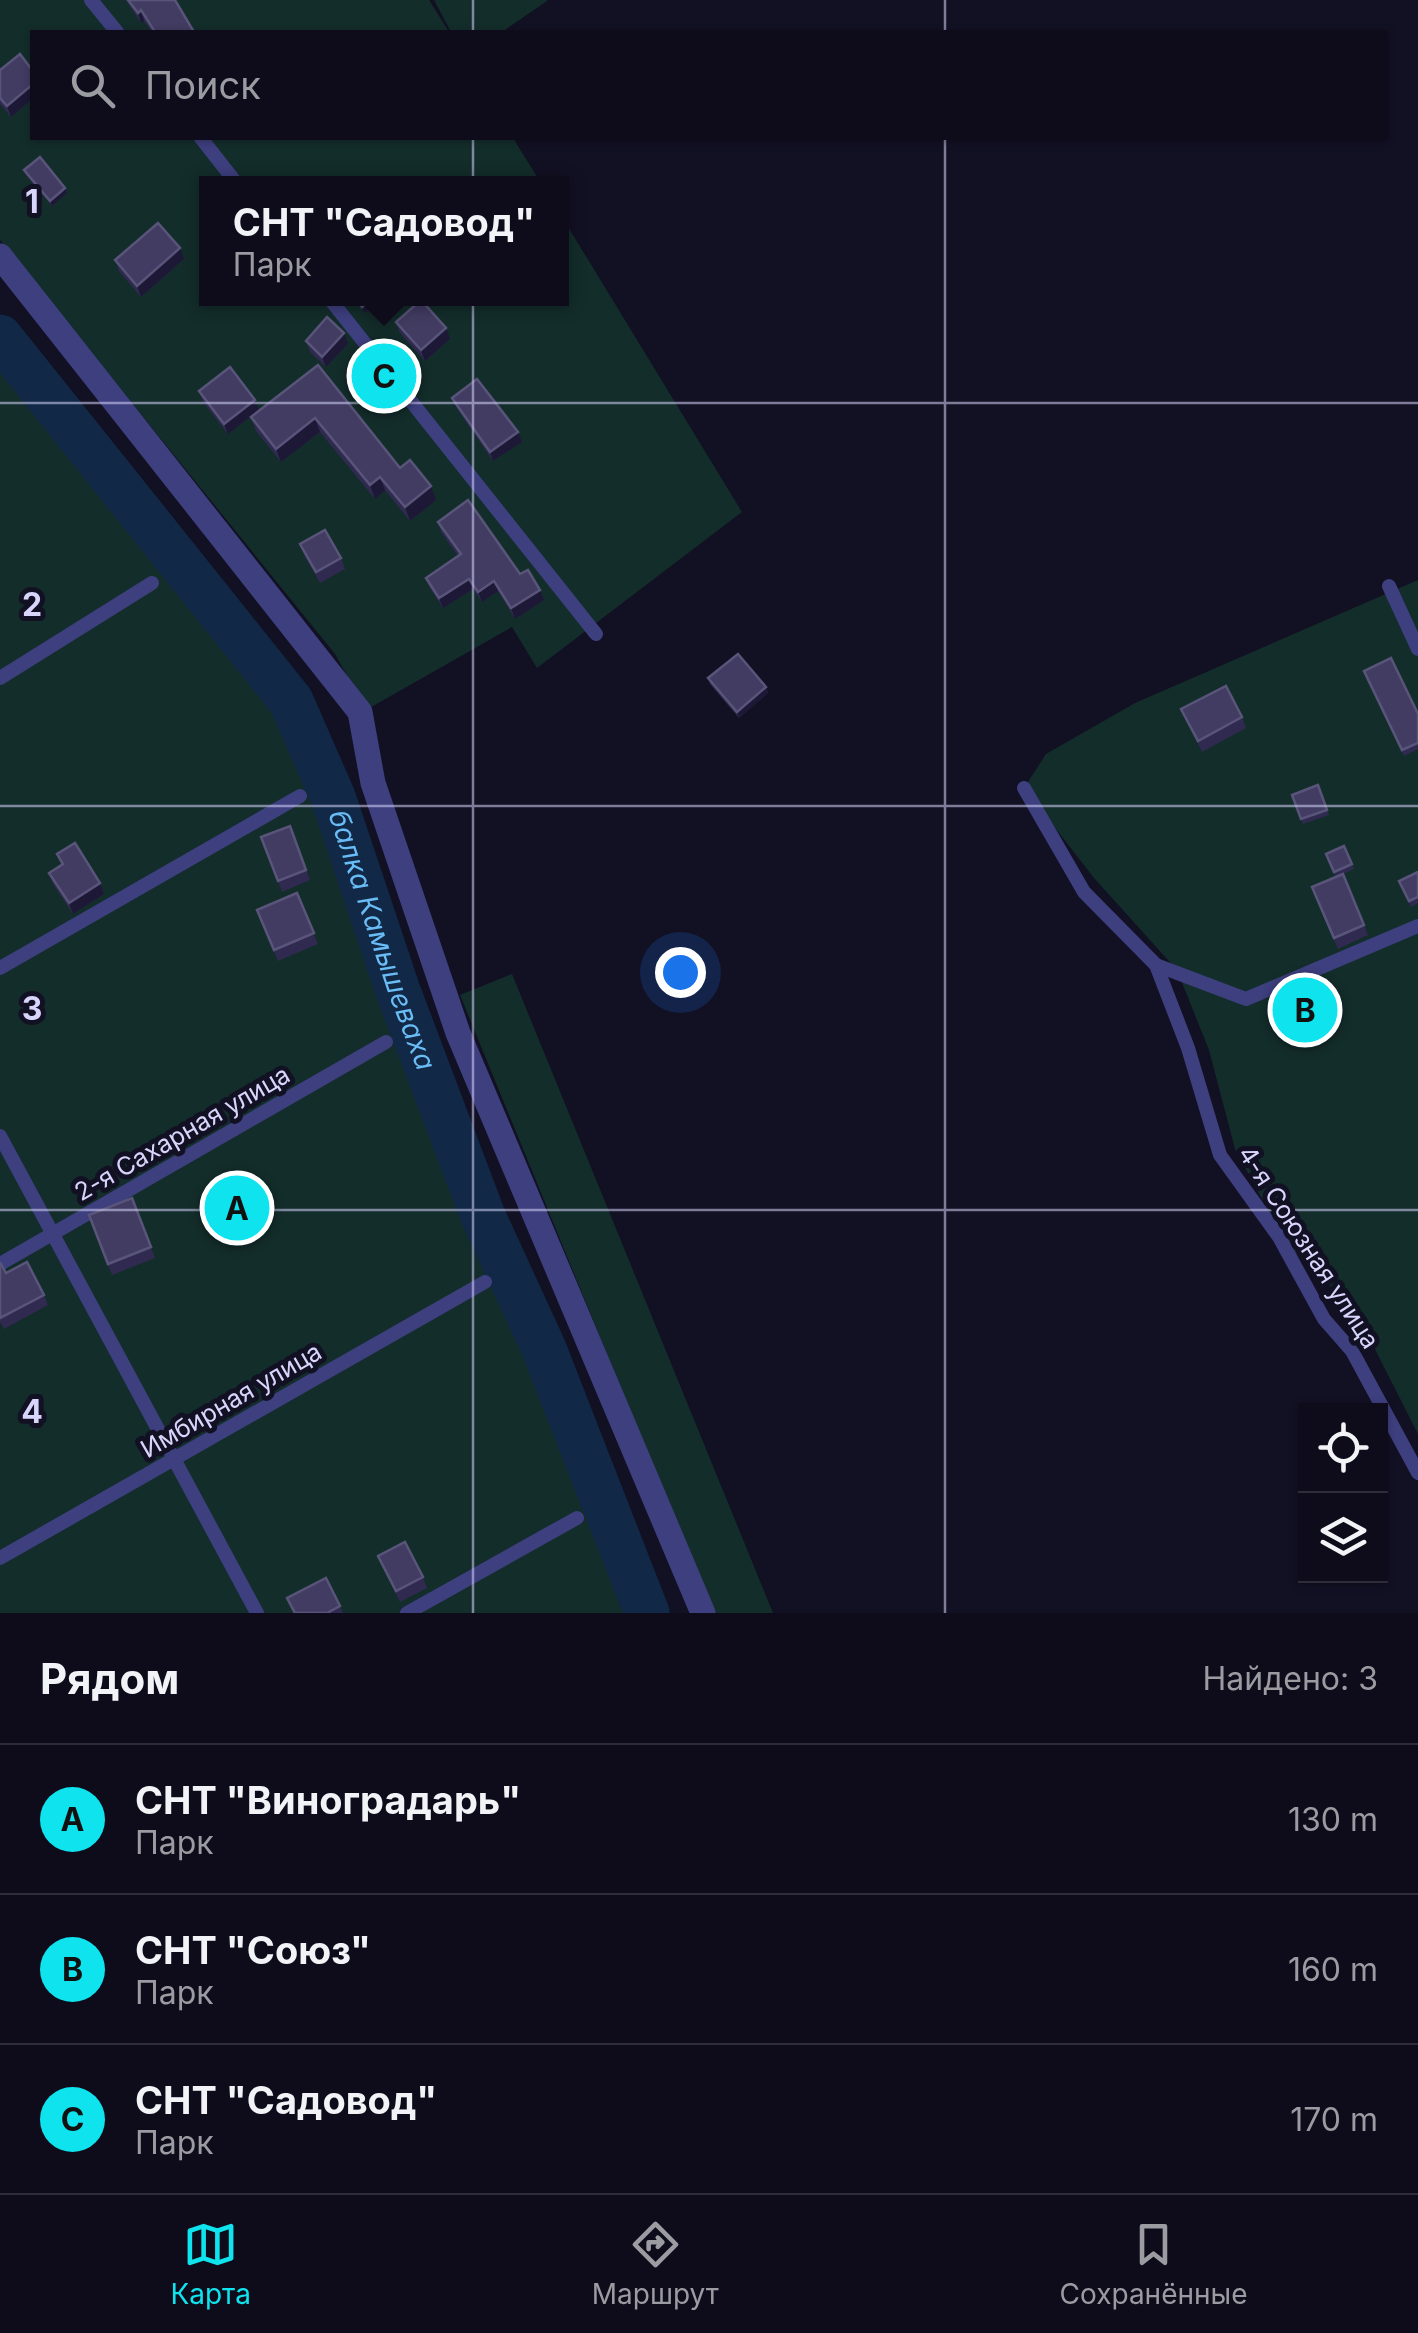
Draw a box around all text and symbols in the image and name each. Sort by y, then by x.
search box [30,30,1388,140]
icon: search [65,58,120,113]
text: Поиск [145,62,261,108]
popup [199,176,569,306]
text: 1 [25,182,39,221]
text: СНТ "Садовод" [233,199,535,245]
text: Парк [233,245,312,284]
pin: C [352,338,416,414]
text: 2 [22,585,42,624]
water label: балка Камышеваха [322,805,443,1075]
your location [655,947,706,998]
pin: B [1272,972,1338,1048]
text: 3 [22,989,42,1028]
street label: 2-я Сахарная улица [69,1059,295,1207]
street label: 4-я Союзная улица [1232,1140,1386,1354]
pin: A [204,1170,270,1246]
street label: Имбирная улица [135,1336,327,1464]
text: 4 [21,1392,43,1431]
map controls [1298,1403,1388,1583]
button: locate [1298,1403,1388,1493]
button: layers [1298,1493,1388,1583]
text: Рядом [40,1653,179,1704]
text: Найдено: 3 [1202,1659,1378,1698]
text: СНТ "Виноградарь" [135,1777,521,1823]
text: A [61,1800,84,1839]
text: 130 m [1288,1800,1378,1839]
text: Парк [135,1823,214,1862]
text: СНТ "Союз" [135,1927,371,1973]
text: B [62,1950,83,1989]
text: 160 m [1288,1950,1378,1989]
text: Парк [135,1973,214,2012]
text: СНТ "Садовод" [135,2077,437,2123]
text: C [61,2100,84,2139]
text: 170 m [1290,2100,1378,2139]
text: Парк [135,2123,214,2162]
tab: Карта [170,2217,251,2311]
tab: Маршрут [592,2217,719,2311]
tab: Сохранённые [1060,2217,1248,2311]

